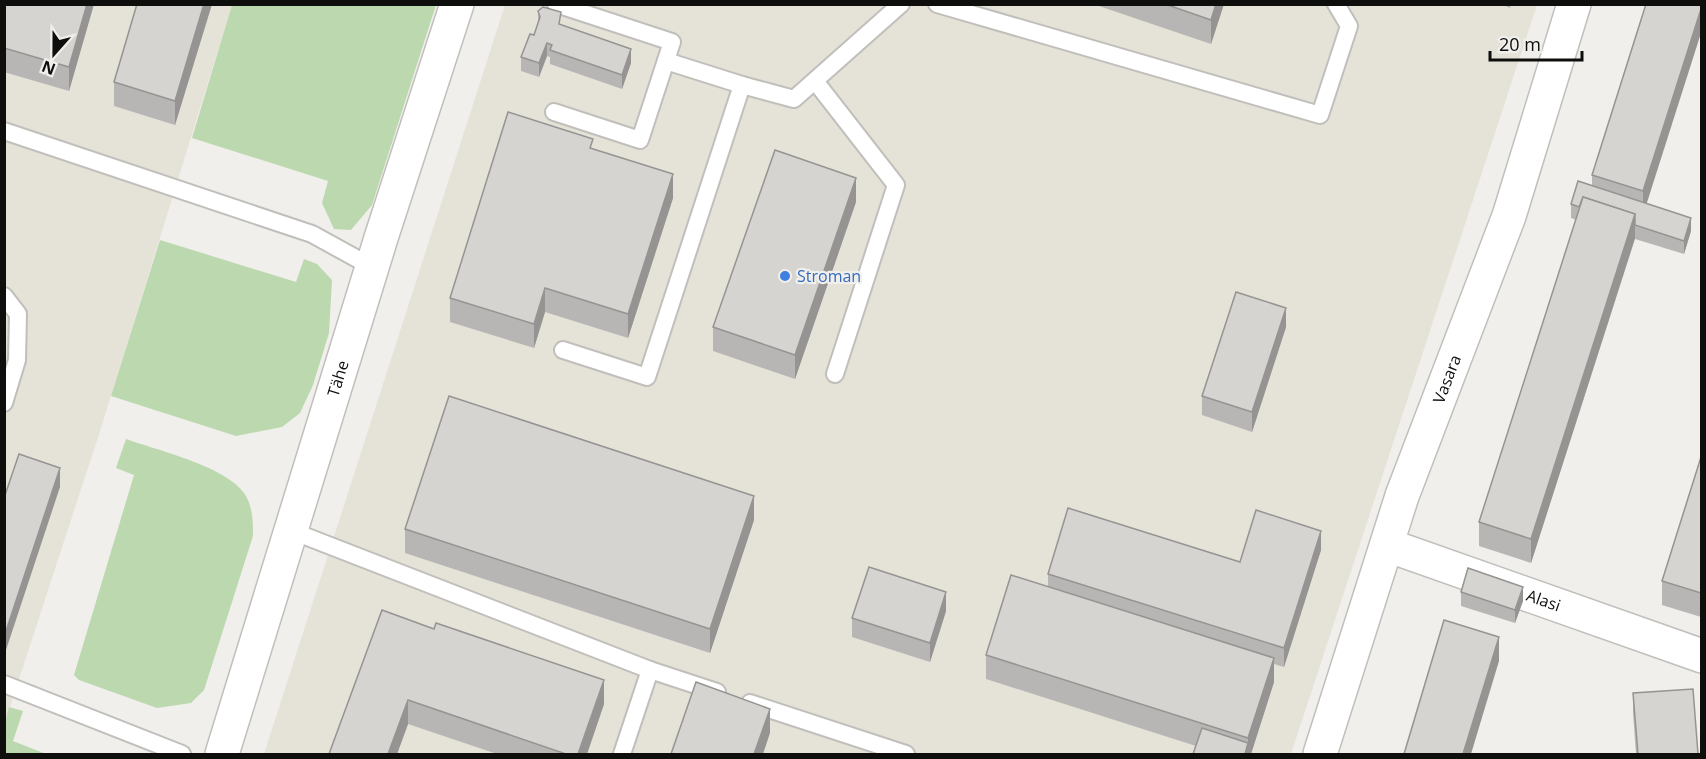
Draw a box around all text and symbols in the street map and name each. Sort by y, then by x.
north arrow [24,24,84,84]
scale bar [1490,24,1582,62]
text: 20 m [1499,32,1541,56]
text: N [39,55,59,81]
place label: Stroman [797,265,861,287]
marker: Stroman [778,269,792,283]
street label: Vasara [1427,352,1466,406]
street label: Tähe [322,358,354,399]
street label: Alasi [1524,584,1564,616]

